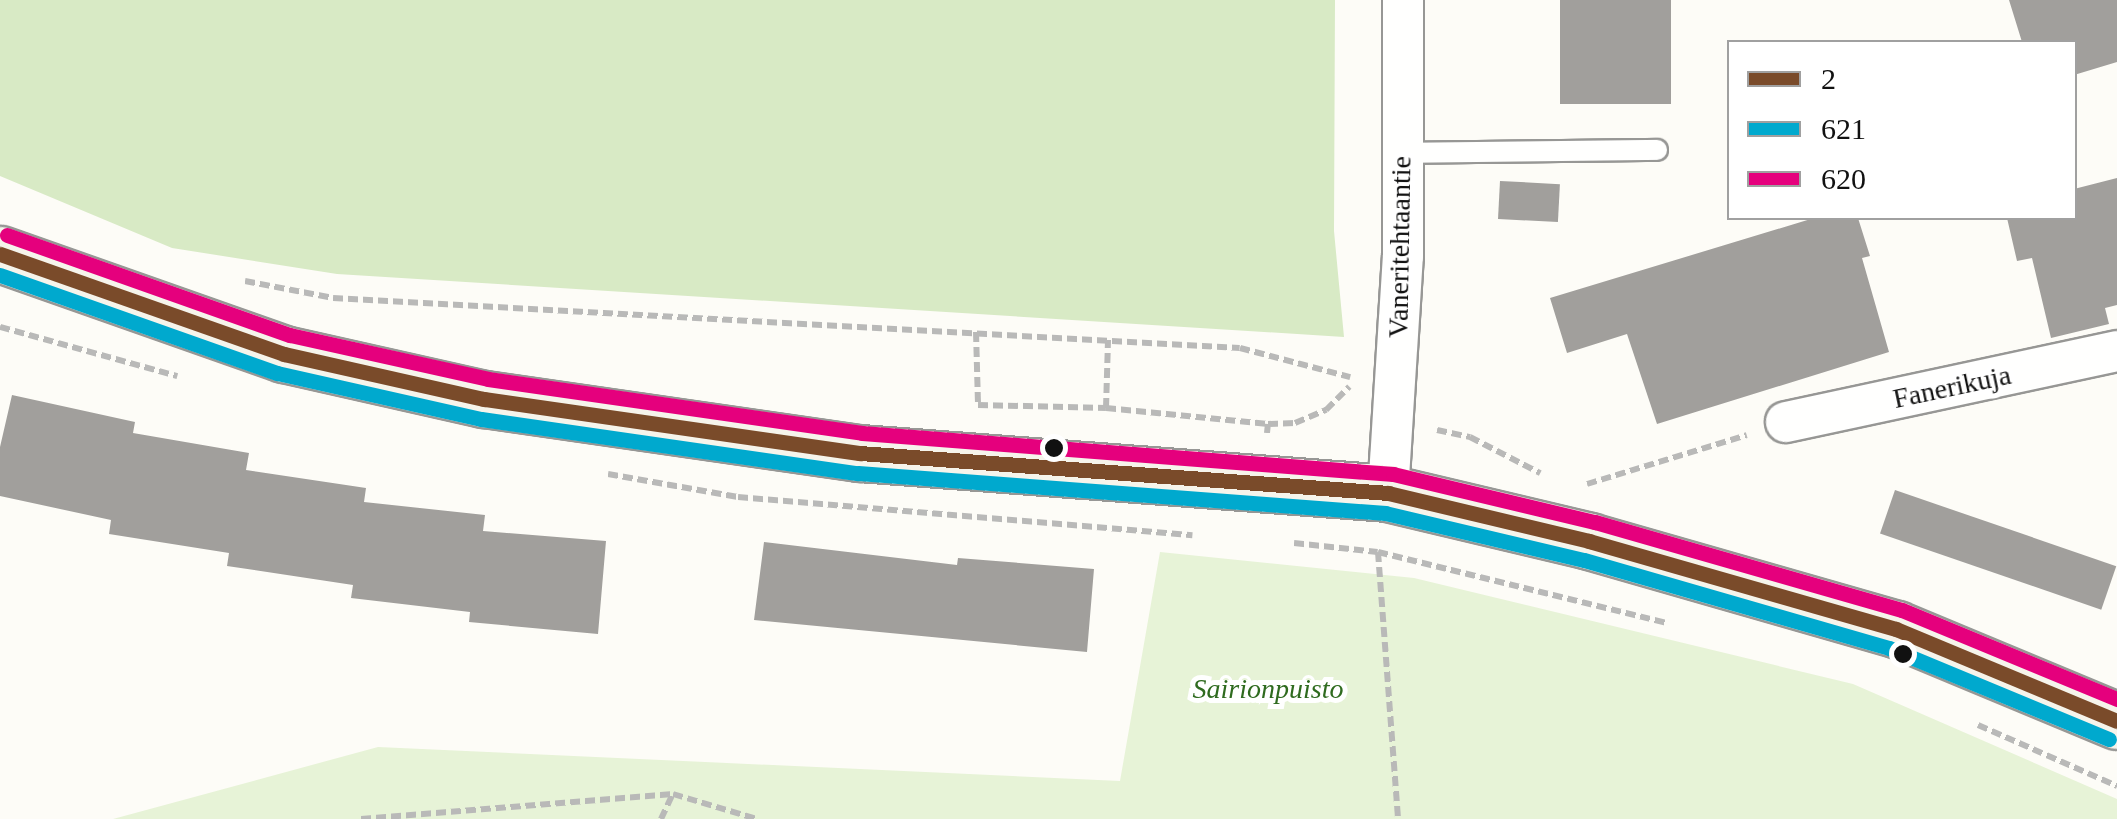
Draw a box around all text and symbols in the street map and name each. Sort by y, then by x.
legend [1727,40,2077,220]
text: 2 [1821,62,1836,95]
text: 621 [1821,112,1866,145]
street label: Vaneritehtaantie [1382,156,1418,338]
text: 620 [1821,162,1866,195]
street label: Fanerikuja [1890,358,2014,416]
unlabelled marker [1044,438,1064,458]
unlabelled marker [1893,644,1913,664]
park label: Sairionpuisto [1193,672,1343,706]

